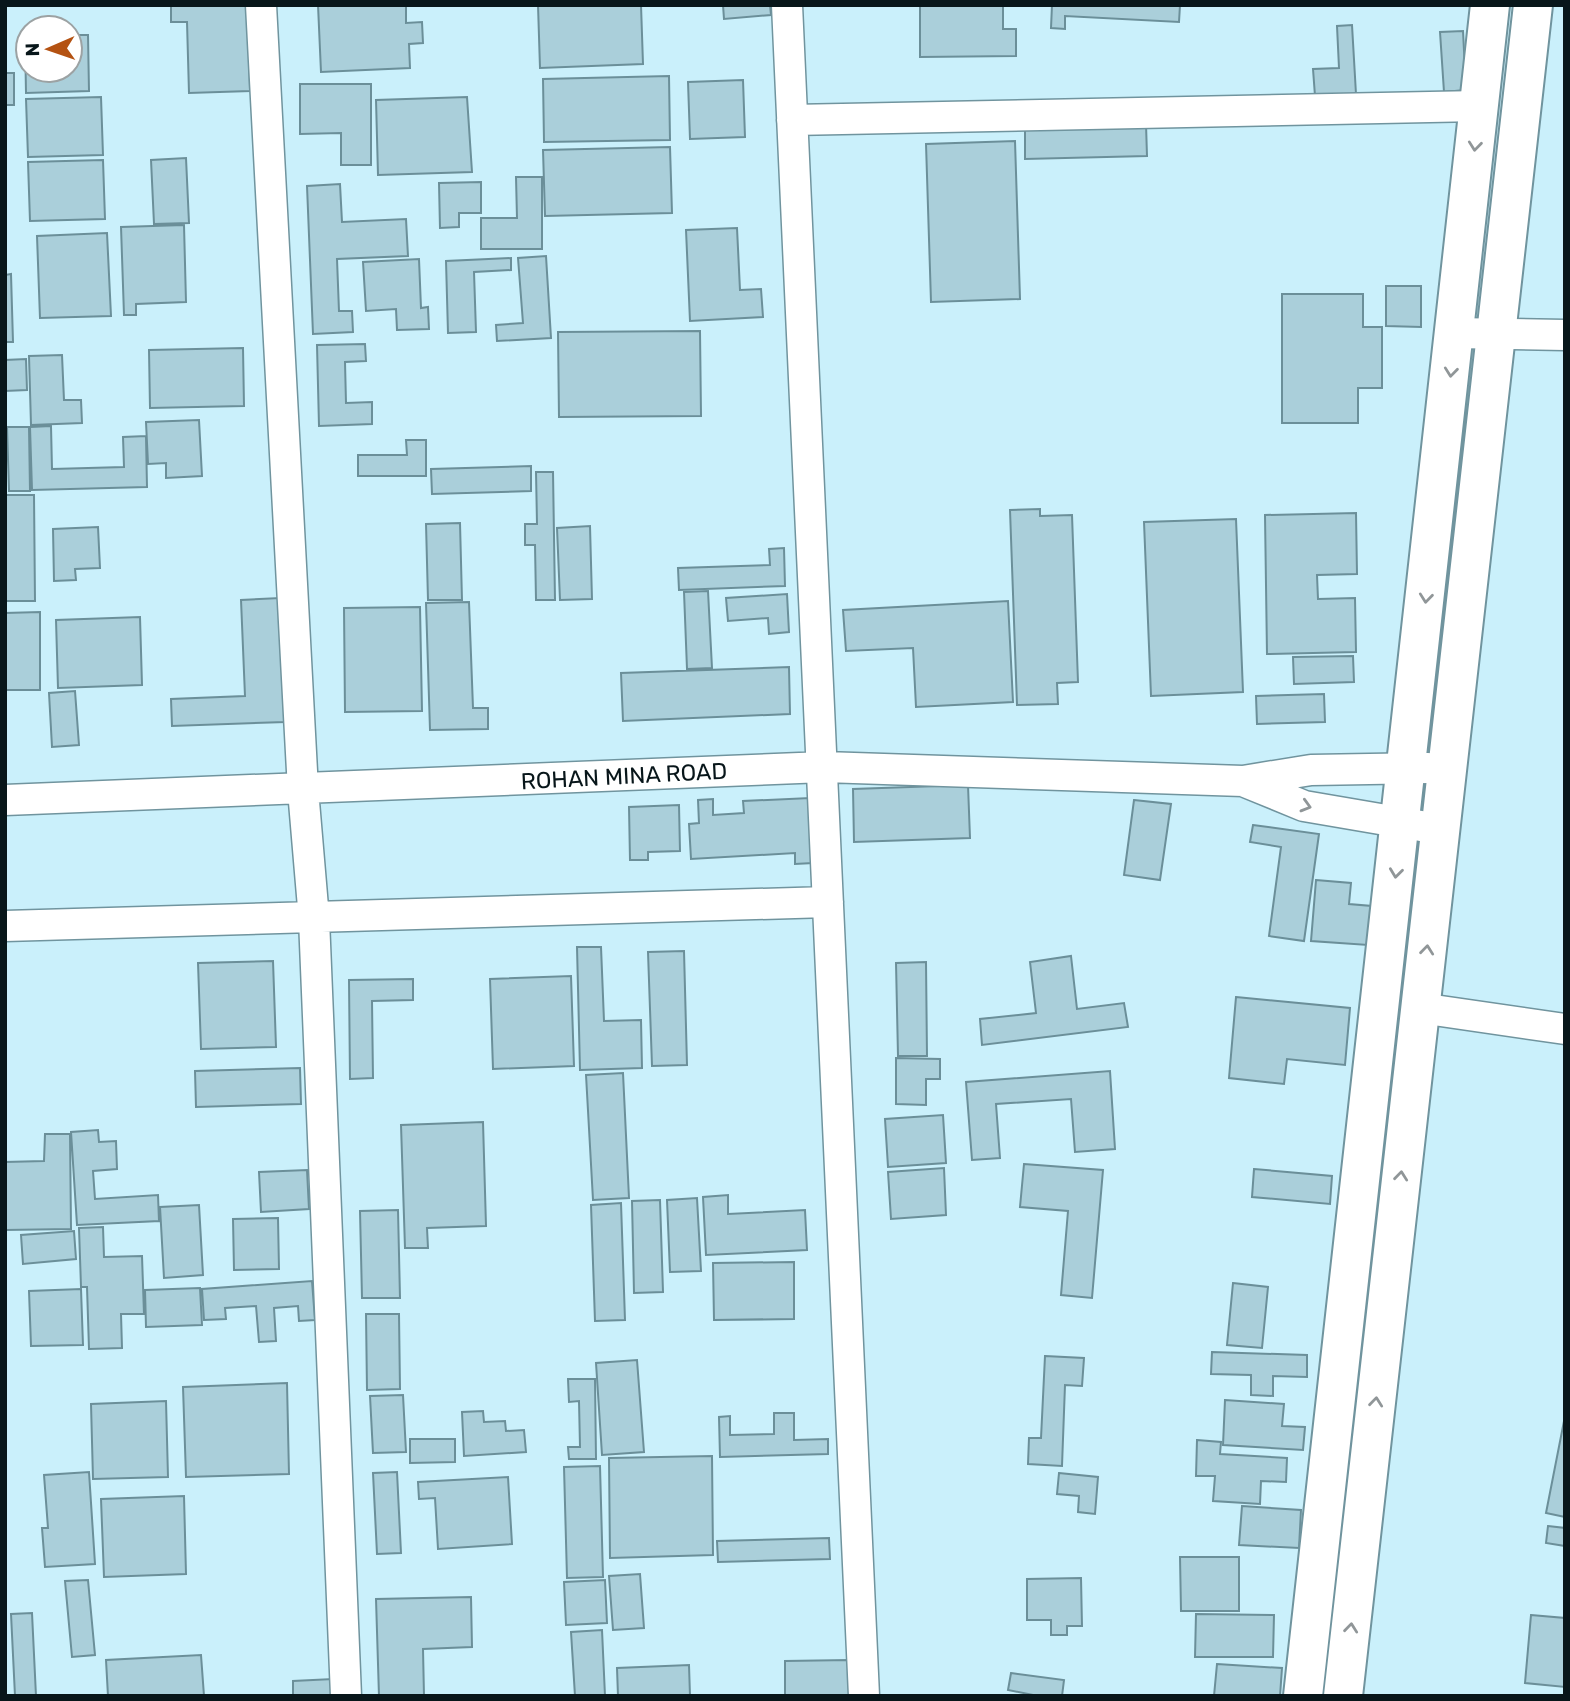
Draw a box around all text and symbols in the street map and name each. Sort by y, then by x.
north arrow [14,14,84,84]
text: N [21,42,44,57]
one-way arrow [1468,141,1483,152]
one-way arrow [1443,367,1458,378]
one-way arrow [1418,593,1433,604]
street label: ROHAN MINA ROAD [520,757,728,795]
one-way arrow [1300,797,1312,812]
one-way arrow [1388,868,1403,879]
one-way arrow [1419,944,1434,955]
one-way arrow [1394,1170,1409,1182]
one-way arrow [1368,1396,1383,1407]
one-way arrow [1343,1622,1358,1634]

